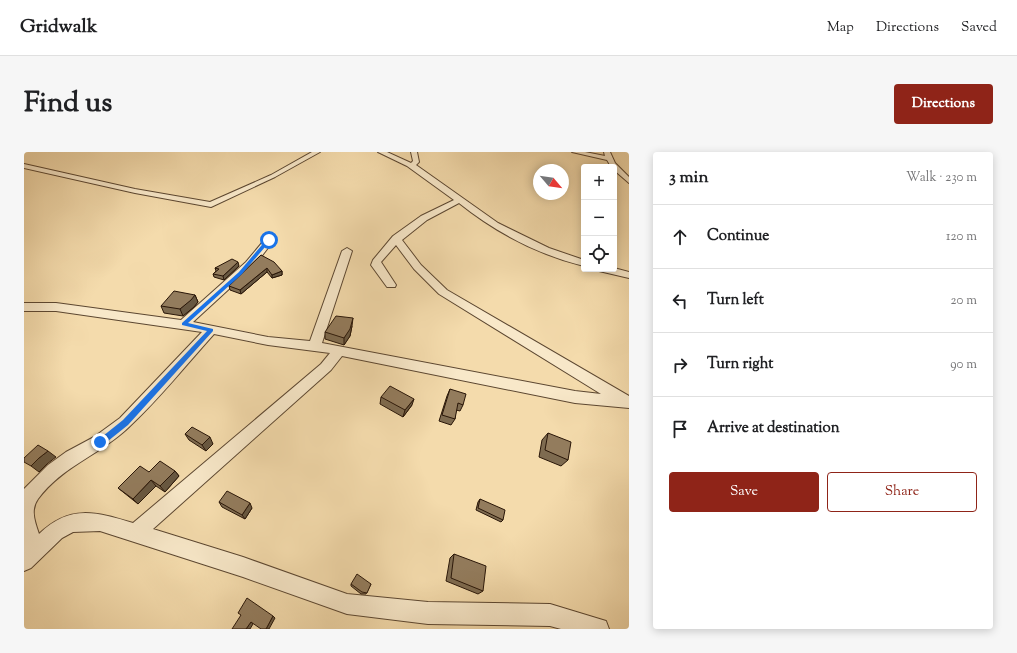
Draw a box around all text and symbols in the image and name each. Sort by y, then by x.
text: Gridwalk [20,14,97,41]
text: Map [827,18,854,38]
text: Directions [876,18,939,38]
text: Saved [961,18,997,38]
text: Find us [24,84,112,124]
button: Directions [894,84,993,124]
north arrow [533,164,569,200]
map controls [581,164,617,272]
button: + [581,164,617,200]
text: 3 min [669,166,708,190]
text: Walk · 230 m [906,169,977,187]
button: − [581,200,617,236]
icon: ahead [669,226,691,248]
text: Continue [707,226,769,247]
text: 120 m [946,228,977,246]
route start [260,231,278,249]
button: locate [581,236,617,272]
icon: left [669,290,691,312]
text: Turn left [707,290,764,311]
text: 20 m [951,292,977,310]
icon: right [669,354,691,376]
text: Turn right [707,354,773,375]
text: 90 m [950,356,977,374]
icon: arrive [669,418,691,440]
text: Arrive at destination [707,418,840,439]
route end [91,433,109,451]
button: Save [669,472,819,512]
button: Share [827,472,977,512]

